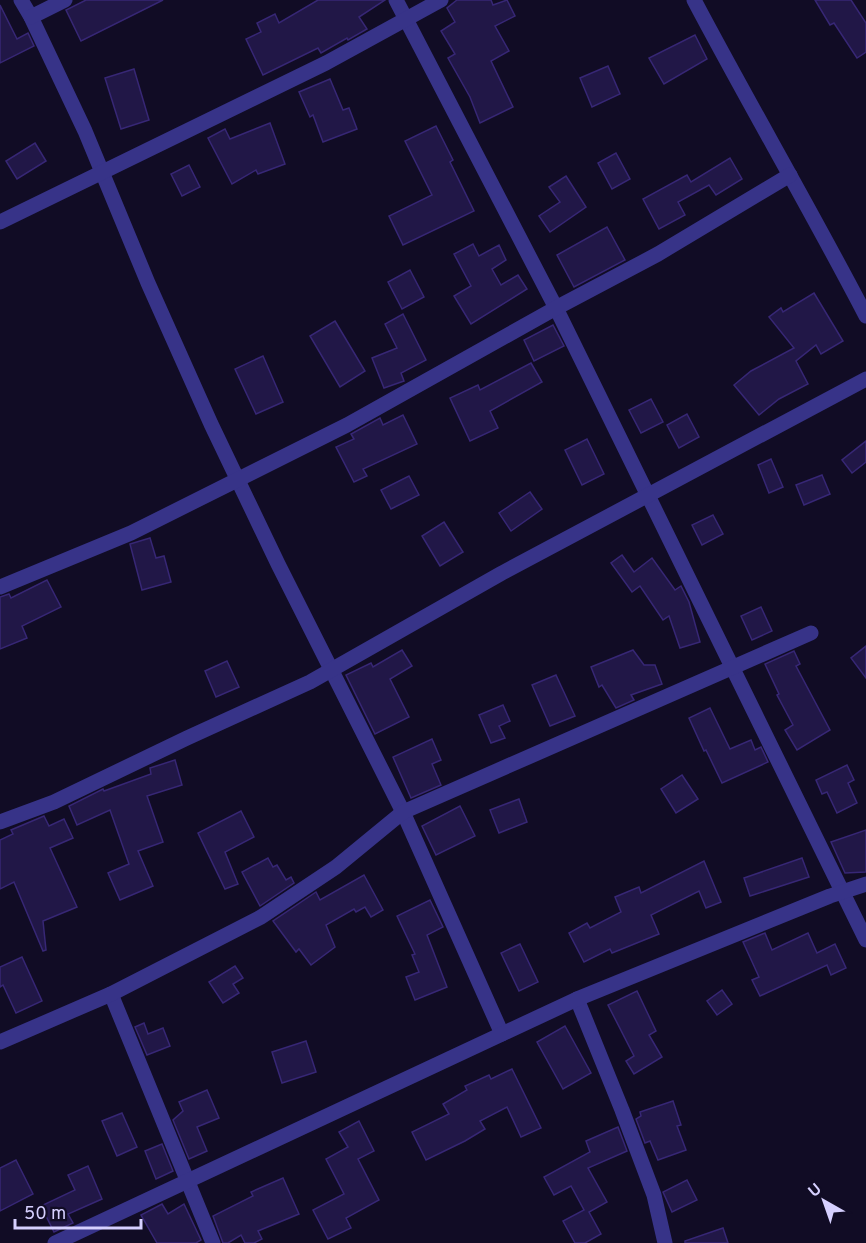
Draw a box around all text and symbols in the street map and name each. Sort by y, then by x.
north arrow [794,1171,854,1231]
text: U [805,1180,826,1202]
scale bar [15,1192,141,1230]
text: 50 m [24,1203,66,1226]

